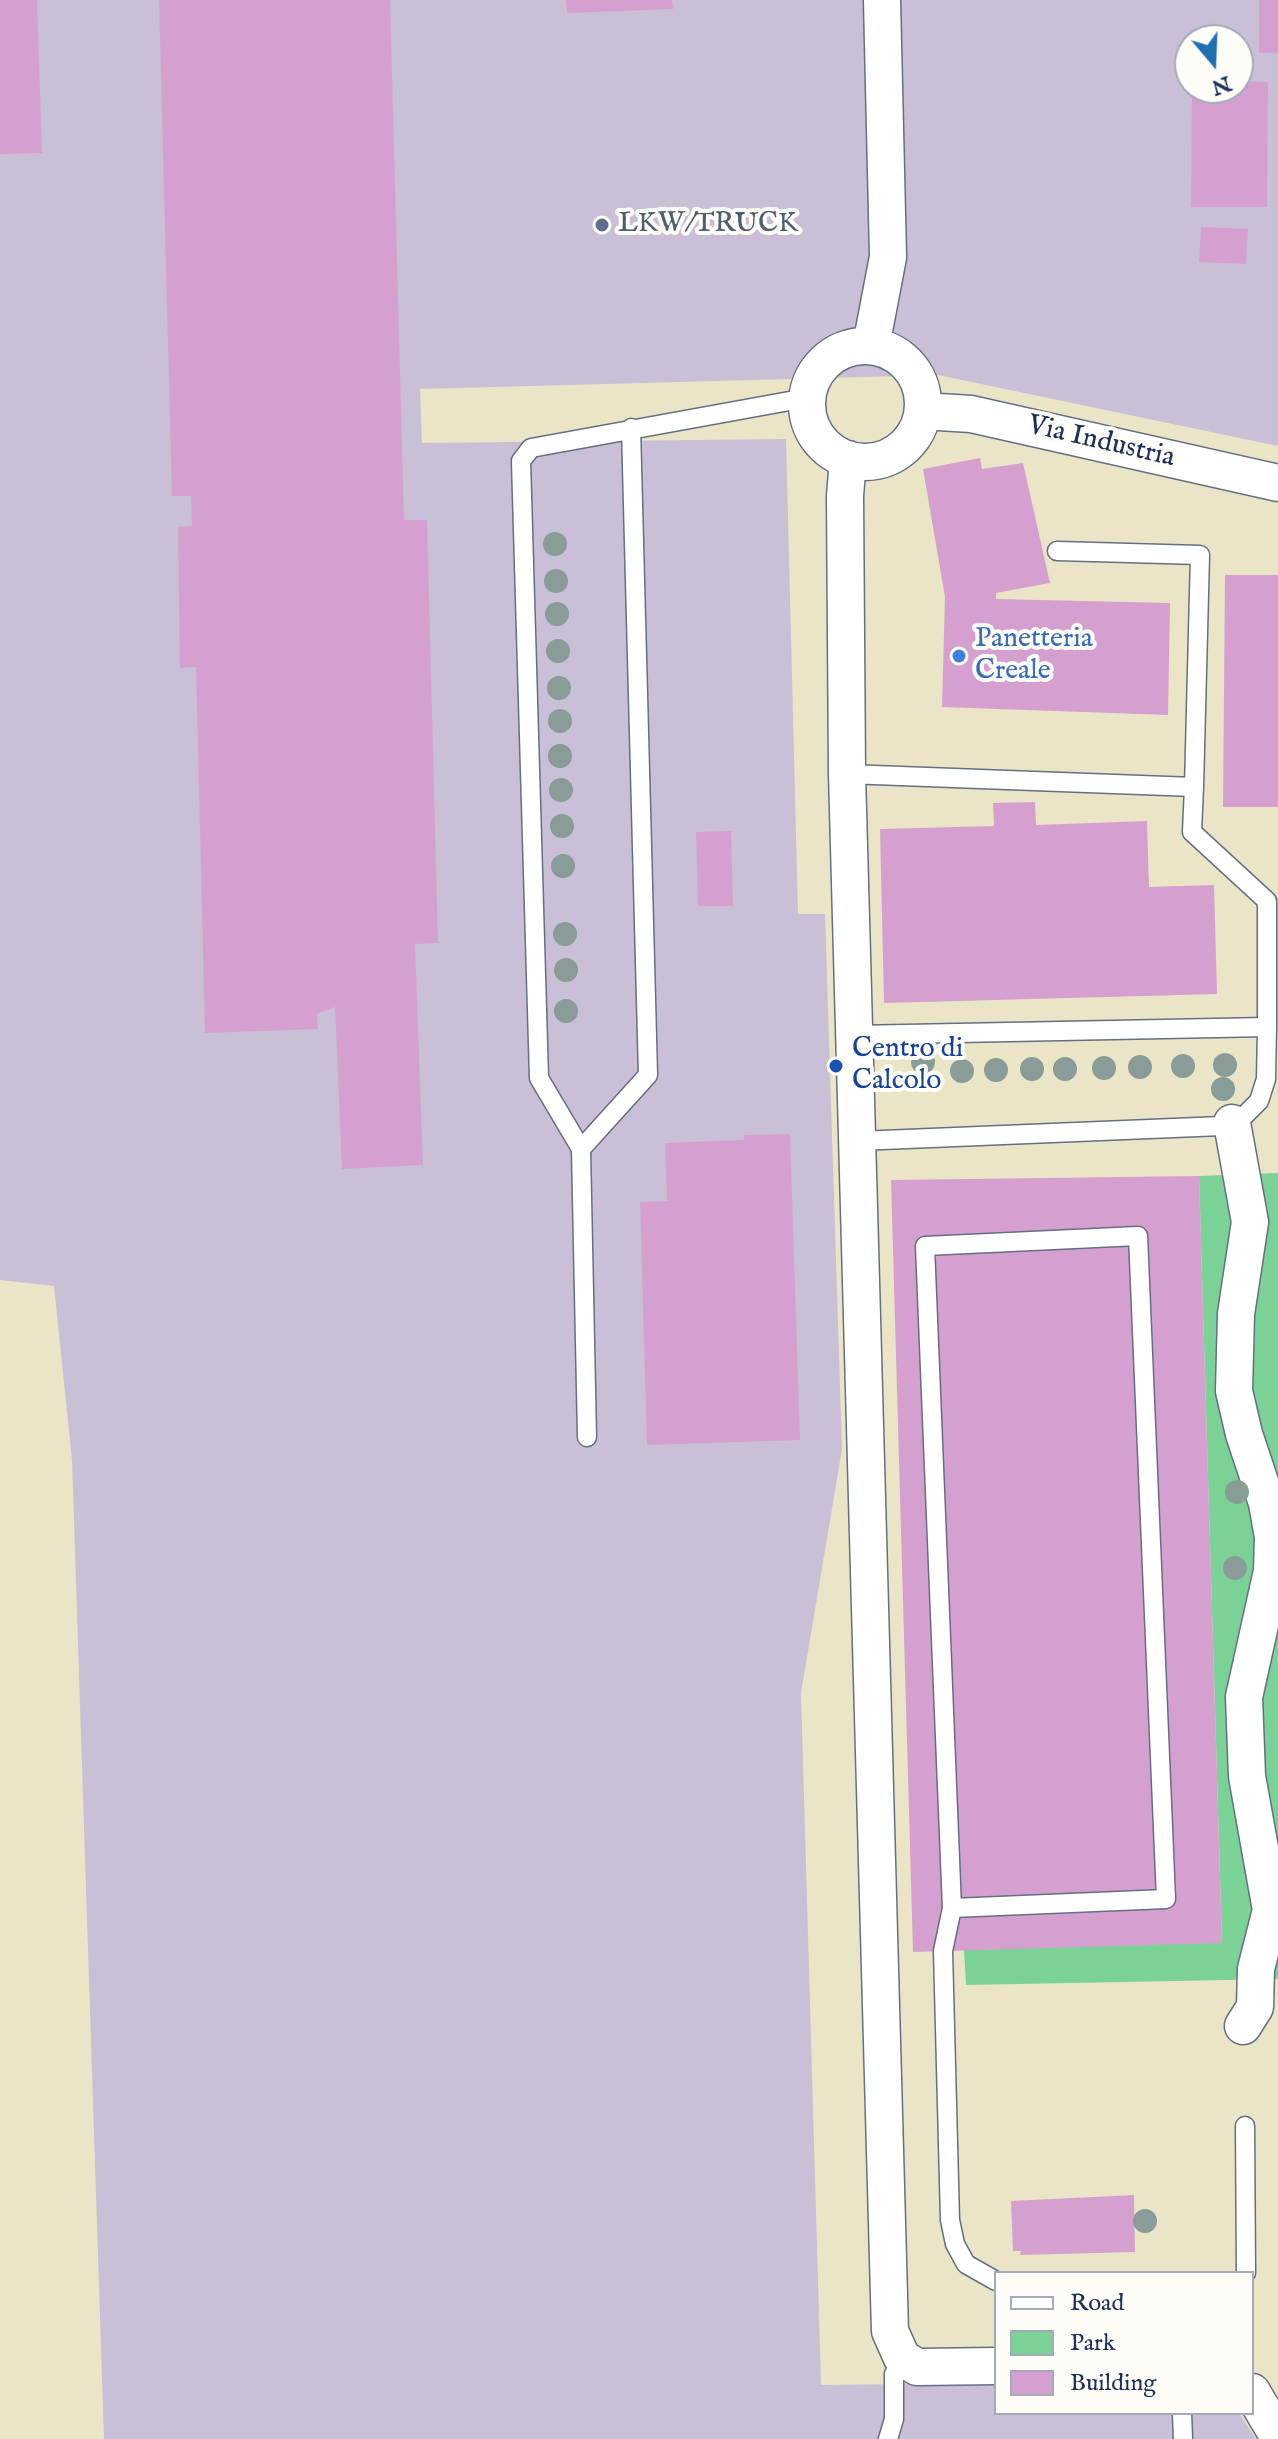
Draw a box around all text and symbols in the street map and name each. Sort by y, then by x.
north arrow [1174,24,1254,104]
text: N [1208,68,1235,101]
place label: LKW/TRUCK [618,208,798,242]
marker: LKW/TRUCK [593,216,611,234]
street label: Via Industria [1024,410,1178,476]
place label: Panetteria Creale [975,623,1093,689]
marker: Panetteria Creale [950,647,968,665]
place label: Centro di Calcolo [852,1033,963,1099]
marker: Centro di Calcolo [827,1057,845,1075]
legend [994,2271,1254,2415]
text: Road [1070,2288,1124,2319]
text: Park [1070,2328,1116,2359]
text: Building [1070,2368,1156,2399]

